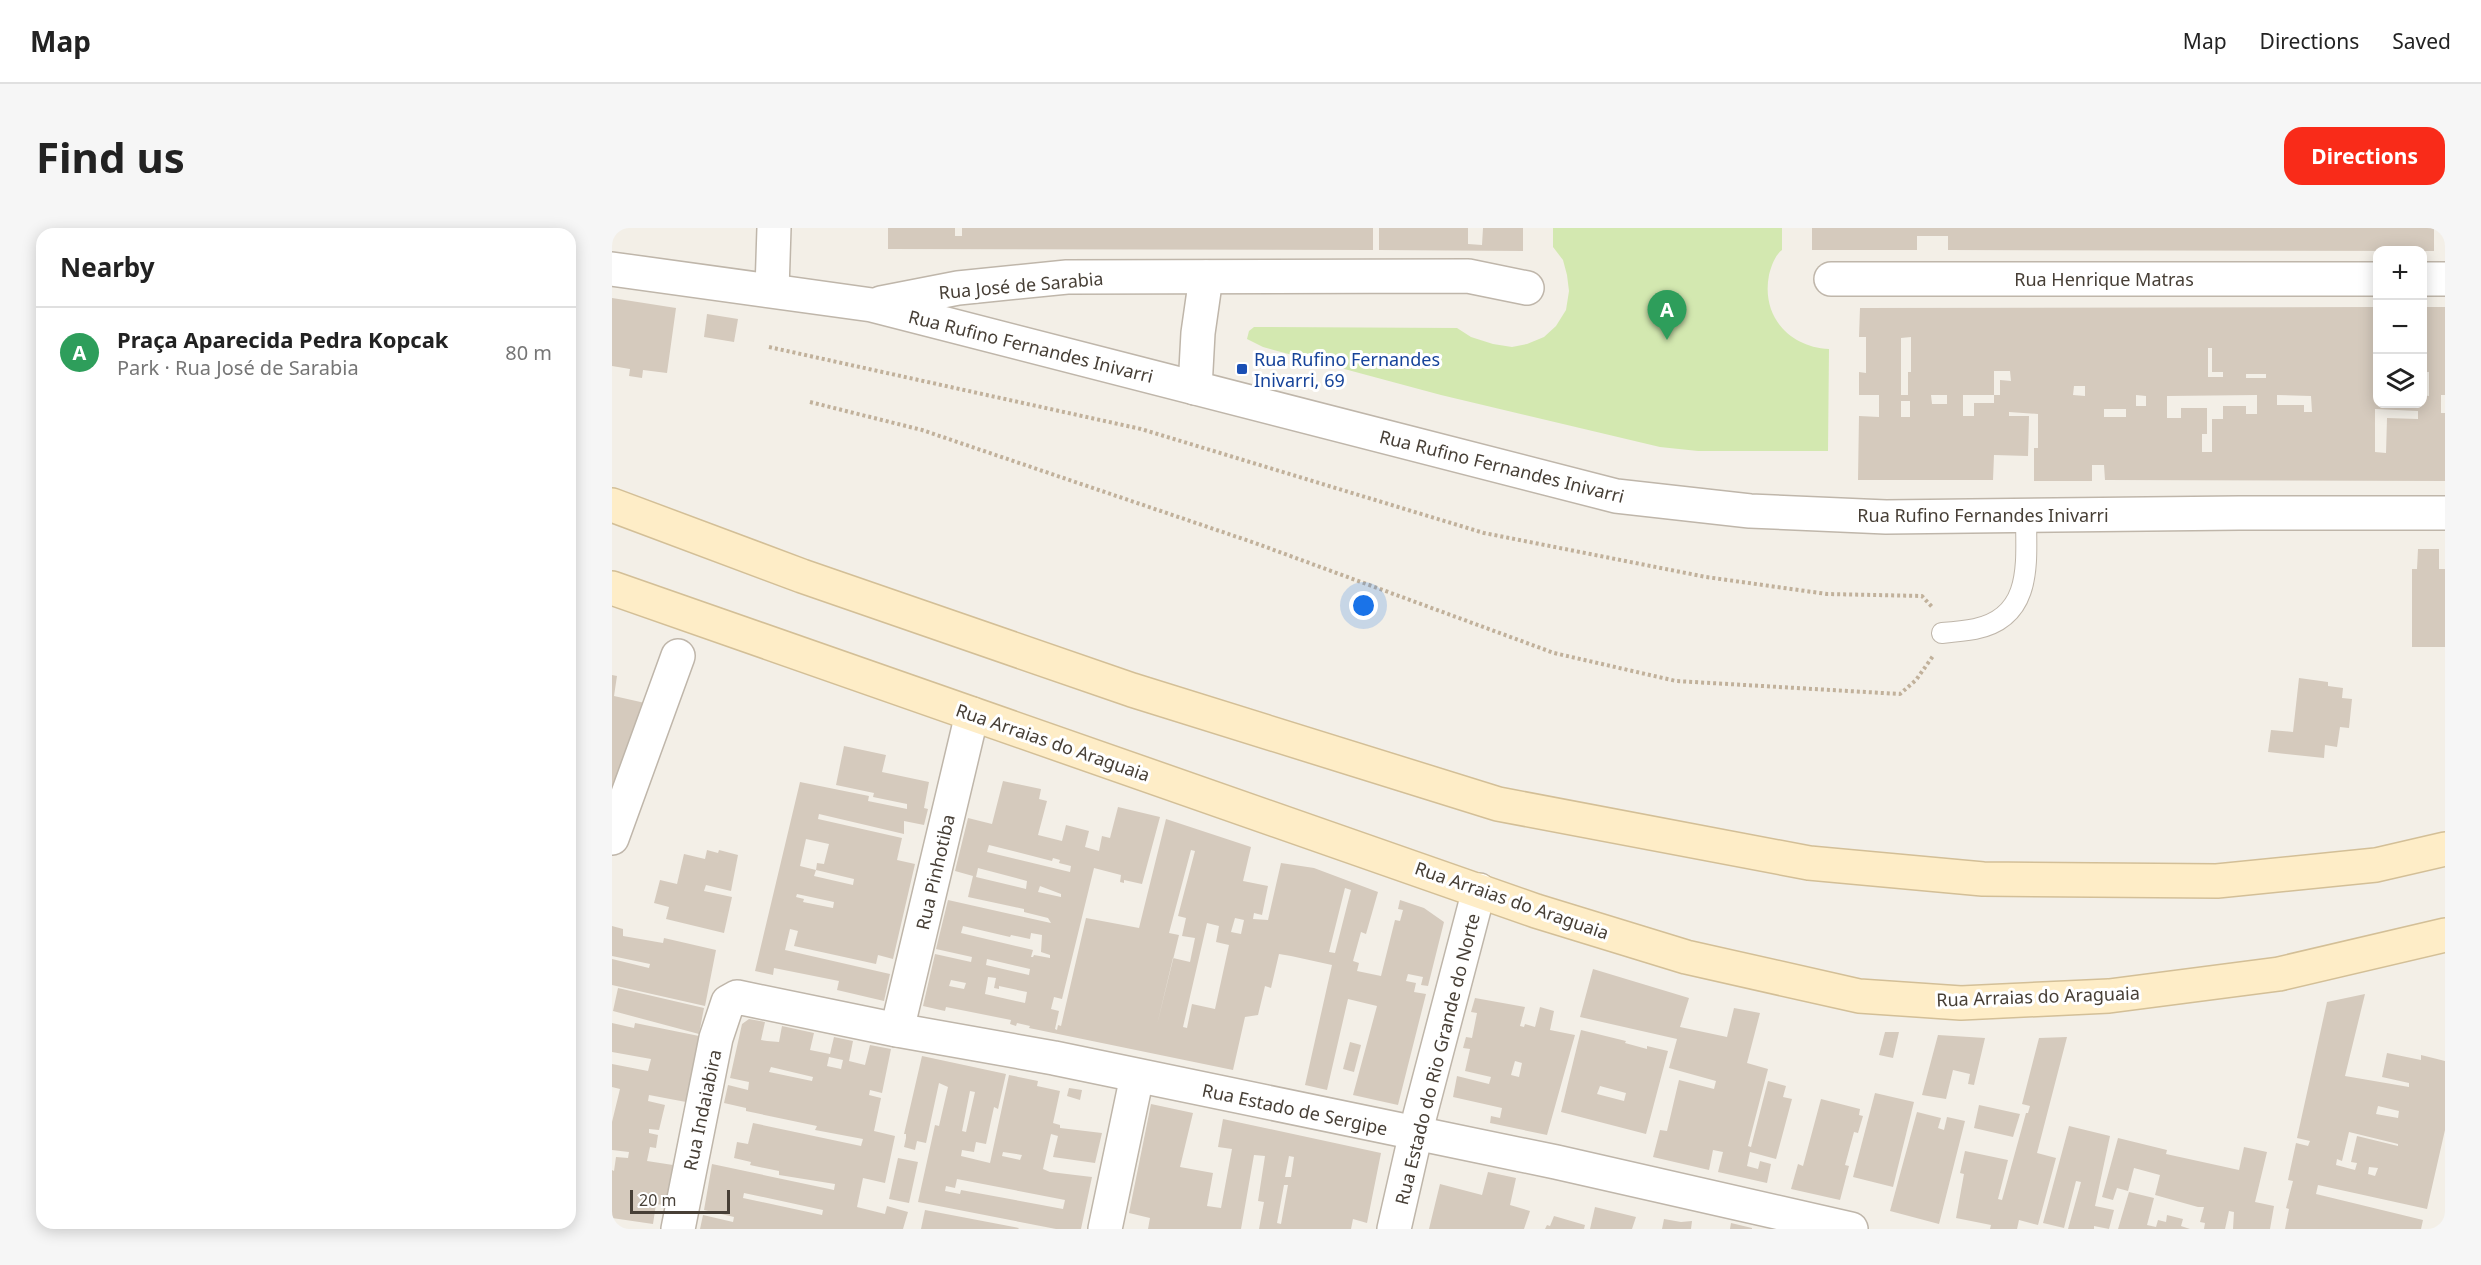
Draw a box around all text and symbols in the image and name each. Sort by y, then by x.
text: Map [30,22,91,60]
text: Map [2183,27,2227,55]
text: Directions [2260,27,2359,55]
text: Saved [2392,27,2451,55]
button: Directions [2284,127,2445,185]
text: Find us [36,128,185,185]
map controls [2373,246,2427,408]
button: + [2373,246,2427,300]
text: Nearby [60,249,155,285]
street label: Rua José de Sarabia [938,266,1104,304]
street label: Rua Henrique Matras [2014,267,2194,291]
pin: A [1648,291,1686,340]
button: − [2373,300,2427,354]
street label: Rua Rufino Fernandes Inivarri [906,304,1156,388]
text: Praça Aparecida Pedra Kopcak [117,324,448,354]
text: A [73,339,86,366]
text: 80 m [505,339,552,366]
place label: Rua Rufino Fernandes Inivarri, 69 [1254,347,1440,392]
text: Park · Rua José de Sarabia [117,354,359,381]
button: layers [2373,354,2427,408]
marker: Rua Rufino Fernandes Inivarri, 69 [1235,362,1249,376]
street label: Rua Rufino Fernandes Inivarri [1377,424,1627,508]
street label: Rua Rufino Fernandes Inivarri [1857,503,2109,527]
your location [1349,591,1378,620]
street label: Rua Arraias do Araguaia [953,698,1153,786]
street label: Rua Pinhotiba [910,812,960,932]
street label: Rua Arraias do Araguaia [1412,856,1612,944]
street label: Rua Estado do Rio Grande do Norte [1389,911,1485,1207]
street label: Rua Arraias do Araguaia [1936,980,2140,1012]
street label: Rua Indaiabira [677,1047,727,1173]
street label: Rua Estado de Sergipe [1200,1078,1390,1140]
scale bar [630,1187,730,1214]
text: 20 m [639,1189,676,1211]

